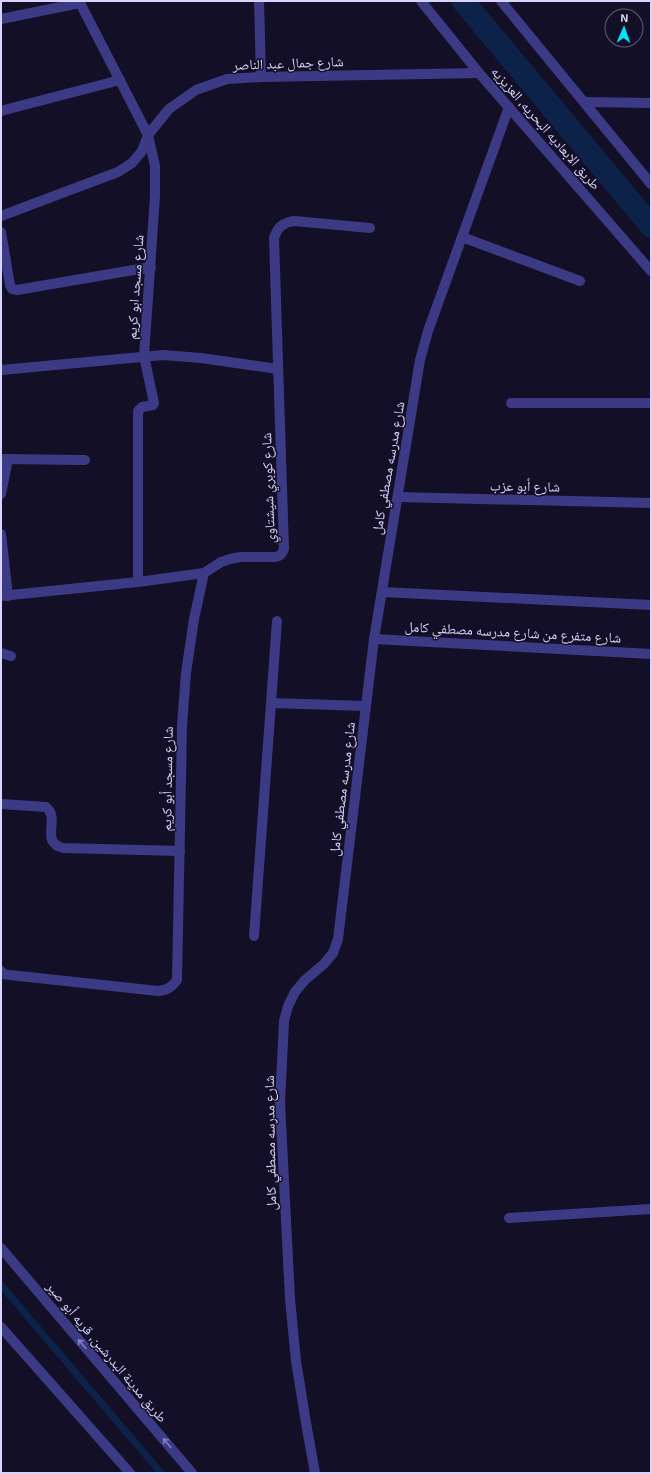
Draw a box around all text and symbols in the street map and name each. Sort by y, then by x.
north arrow [604,8,644,48]
text: N [620,11,629,24]
street label: شارع جمال عبد الناصر [231,52,344,75]
street label: طريق الابعاديه البحريه, العزيزيه [487,63,605,194]
street label: شارع مسجد ابو كريم [122,234,149,340]
street label: شارع مدرسه مصطفي كامل [367,400,411,537]
street label: شارع كوبري شيشتاوي [257,432,281,544]
street label: شارع أبو عزب [490,476,560,497]
street label: شارع متفرع من شارع مدرسه مصطفي كامل [404,617,622,649]
street label: شارع مدرسه مصطفي كامل [325,721,362,857]
street label: شارع مسجد أبو كريم [157,726,178,832]
street label: شارع مدرسه مصطفي كامل [260,1075,283,1211]
street label: طريق مدينة البدرشين, قريه أبو صير [41,1277,171,1427]
one-way arrow [78,1339,87,1350]
one-way arrow [162,1438,171,1449]

